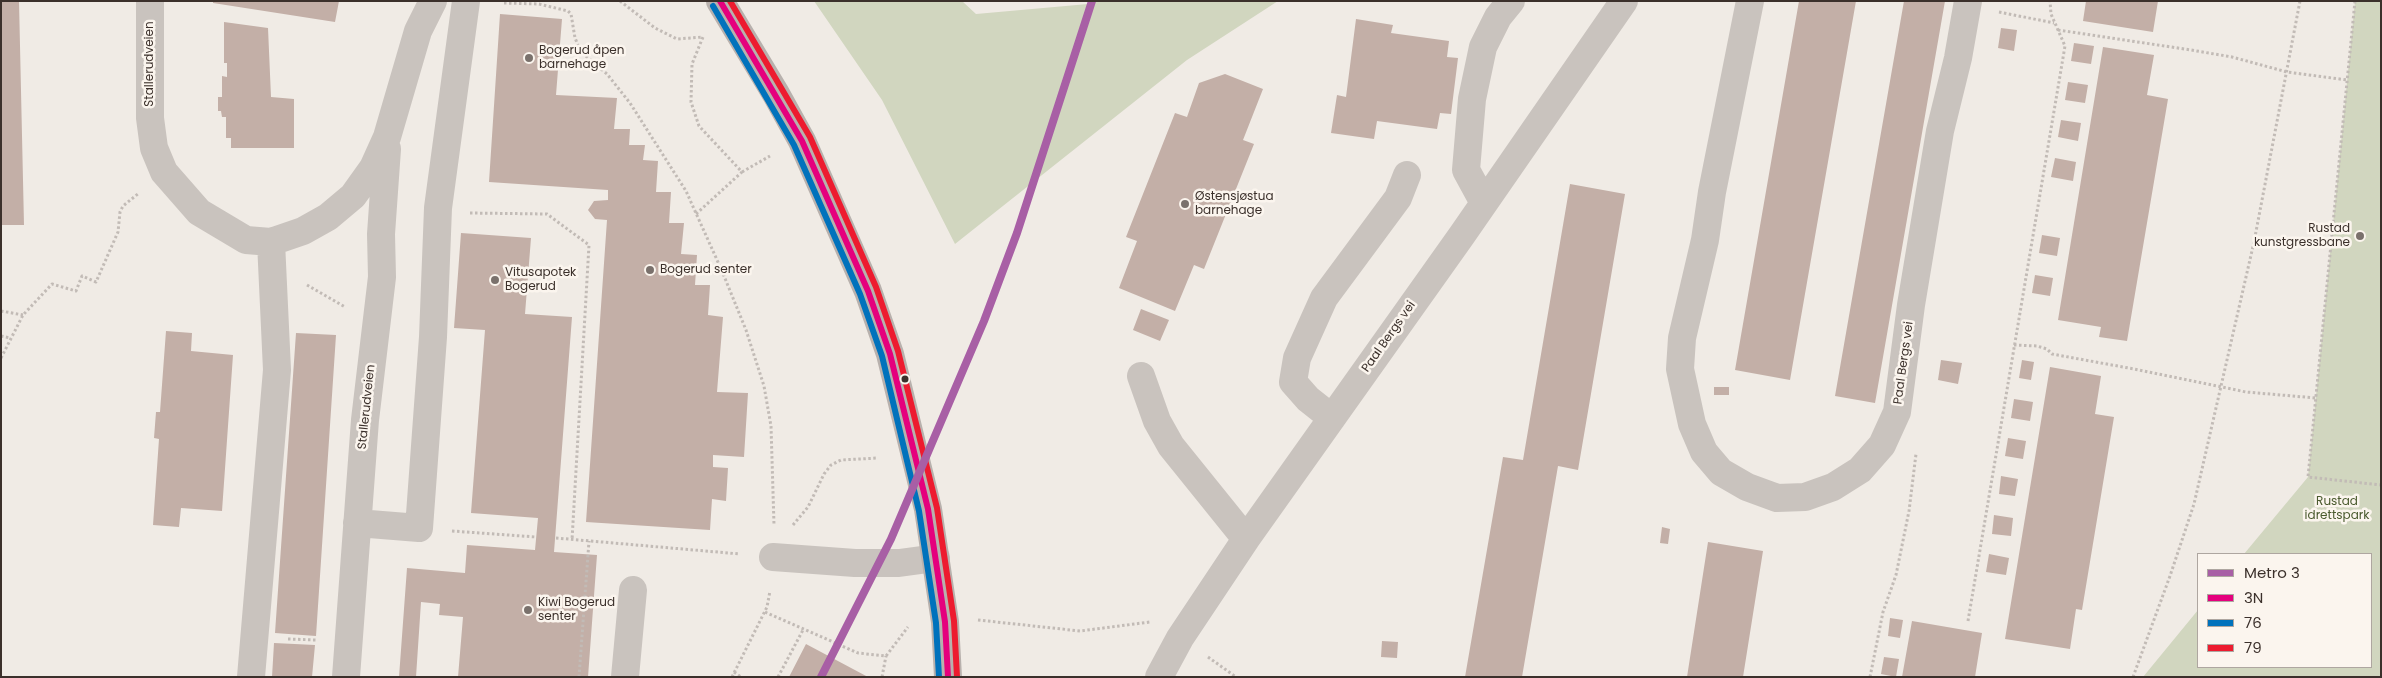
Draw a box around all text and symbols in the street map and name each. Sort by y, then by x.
street label: Stallerudveien [143,21,157,107]
place label: Bogerud åpen barnehage [539,44,624,72]
marker: Bogerud åpen barnehage [523,52,535,64]
place label: Østensjøstua barnehage [1195,190,1274,218]
marker: Østensjøstua barnehage [1179,198,1191,210]
place label: Rustad kunstgressbane [2254,222,2350,250]
marker: Rustad kunstgressbane [2354,230,2366,242]
place label: Bogerud senter [660,263,752,277]
marker: Bogerud senter [644,264,656,276]
place label: Vitusapotek Bogerud [505,266,576,294]
marker: Vitusapotek Bogerud [489,274,501,286]
street label: Paal Bergs vei [1359,299,1419,375]
street label: Paal Bergs vei [1891,321,1917,405]
street label: Stallerudveien [355,364,379,450]
unlabelled marker [900,374,910,384]
park label: Rustad idrettspark [2305,495,2369,523]
legend [2197,553,2372,668]
text: Metro 3 [2244,562,2300,583]
text: 3N [2244,587,2263,608]
place label: Kiwi Bogerud senter [538,596,615,624]
marker: Kiwi Bogerud senter [522,604,534,616]
text: 76 [2244,612,2262,633]
text: 79 [2244,637,2262,658]

